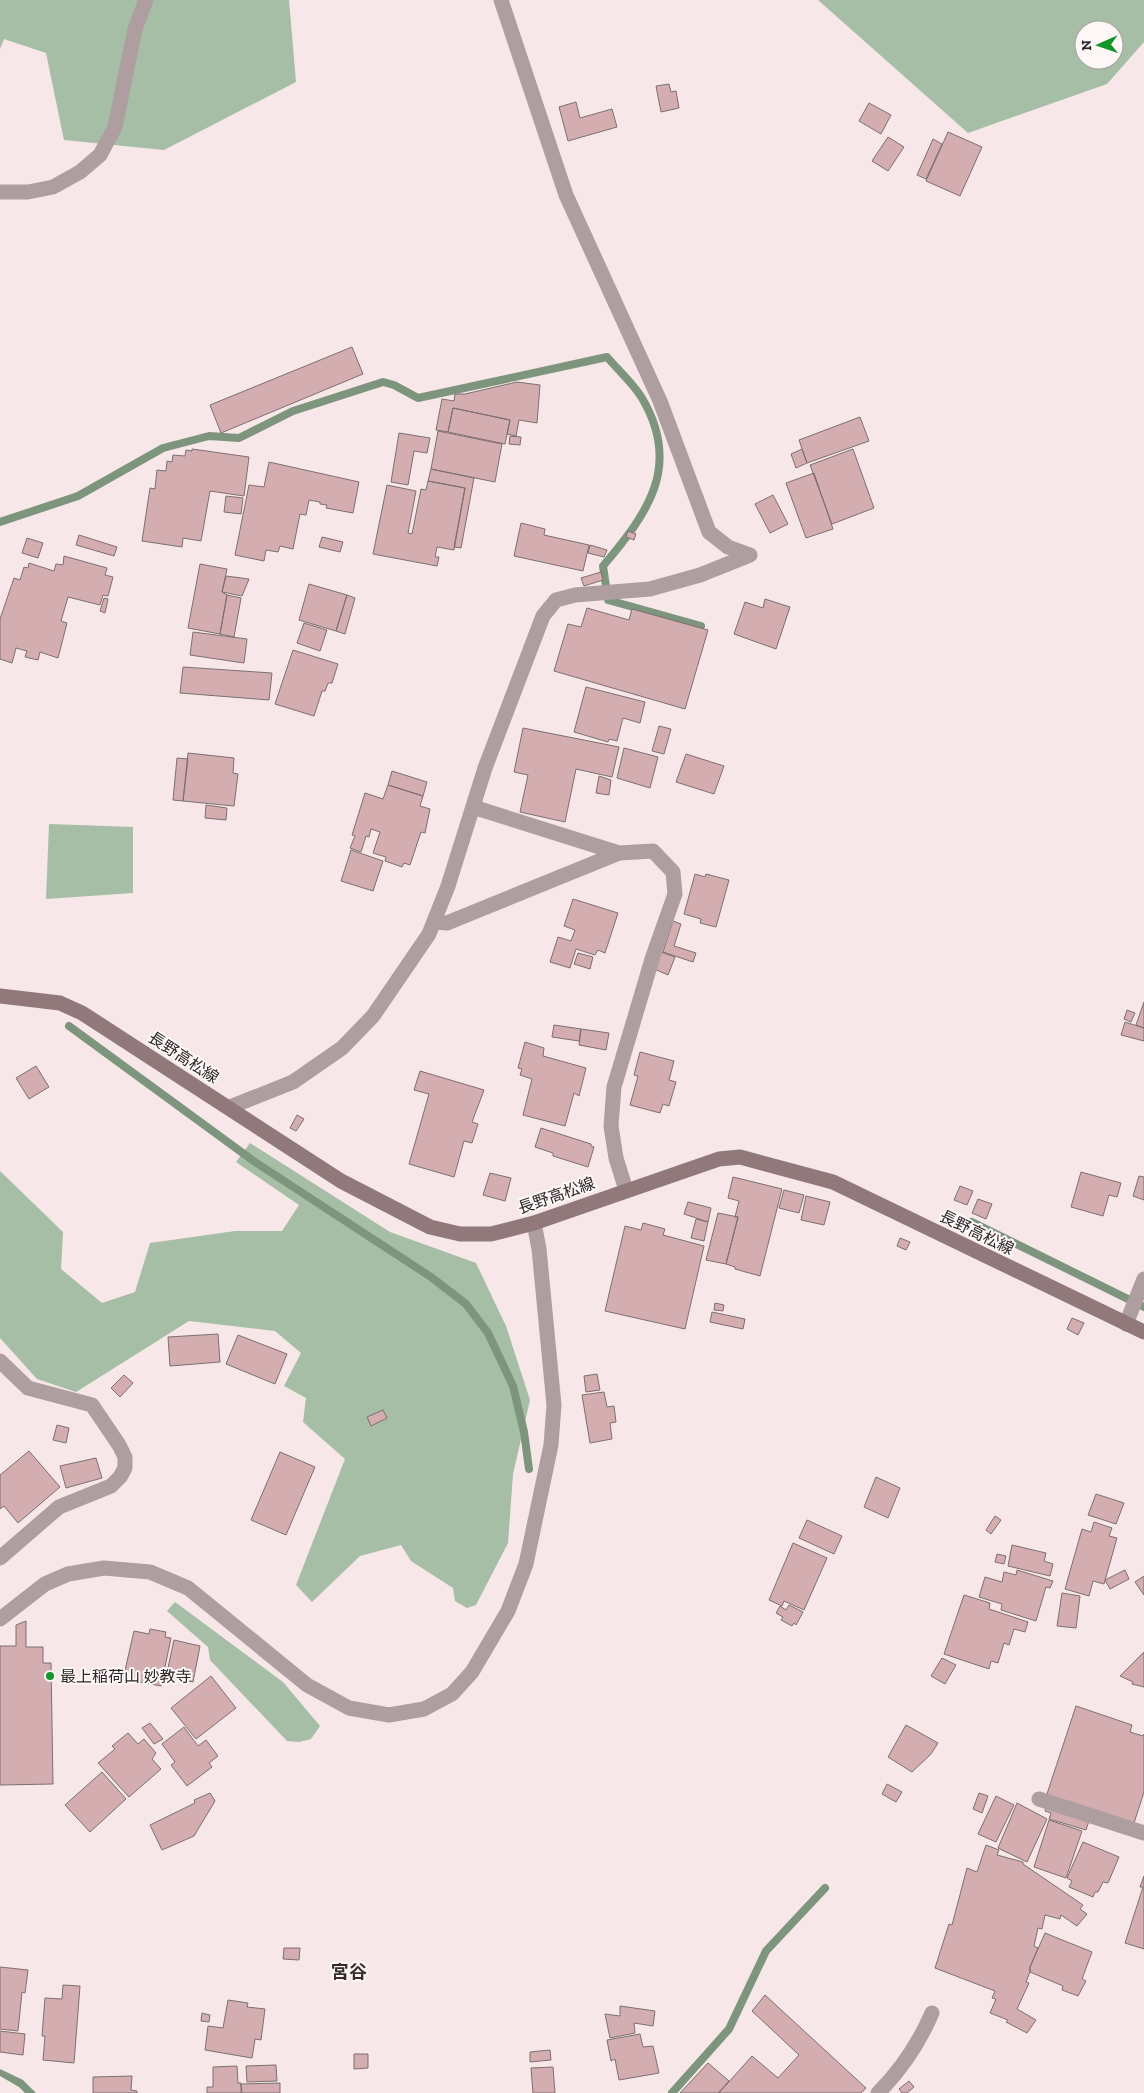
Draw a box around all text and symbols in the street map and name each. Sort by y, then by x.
north arrow [1074,20,1124,70]
text: N [1078,39,1095,51]
street label: 長野高松線 [145,1028,222,1087]
street label: 長野高松線 [515,1173,597,1217]
street label: 長野高松線 [937,1206,1017,1259]
place label: 最上稲荷山 妙教寺 [60,1667,192,1686]
marker: 最上稲荷山 妙教寺 [44,1670,56,1682]
district label: 宮谷 [331,1961,367,1983]

